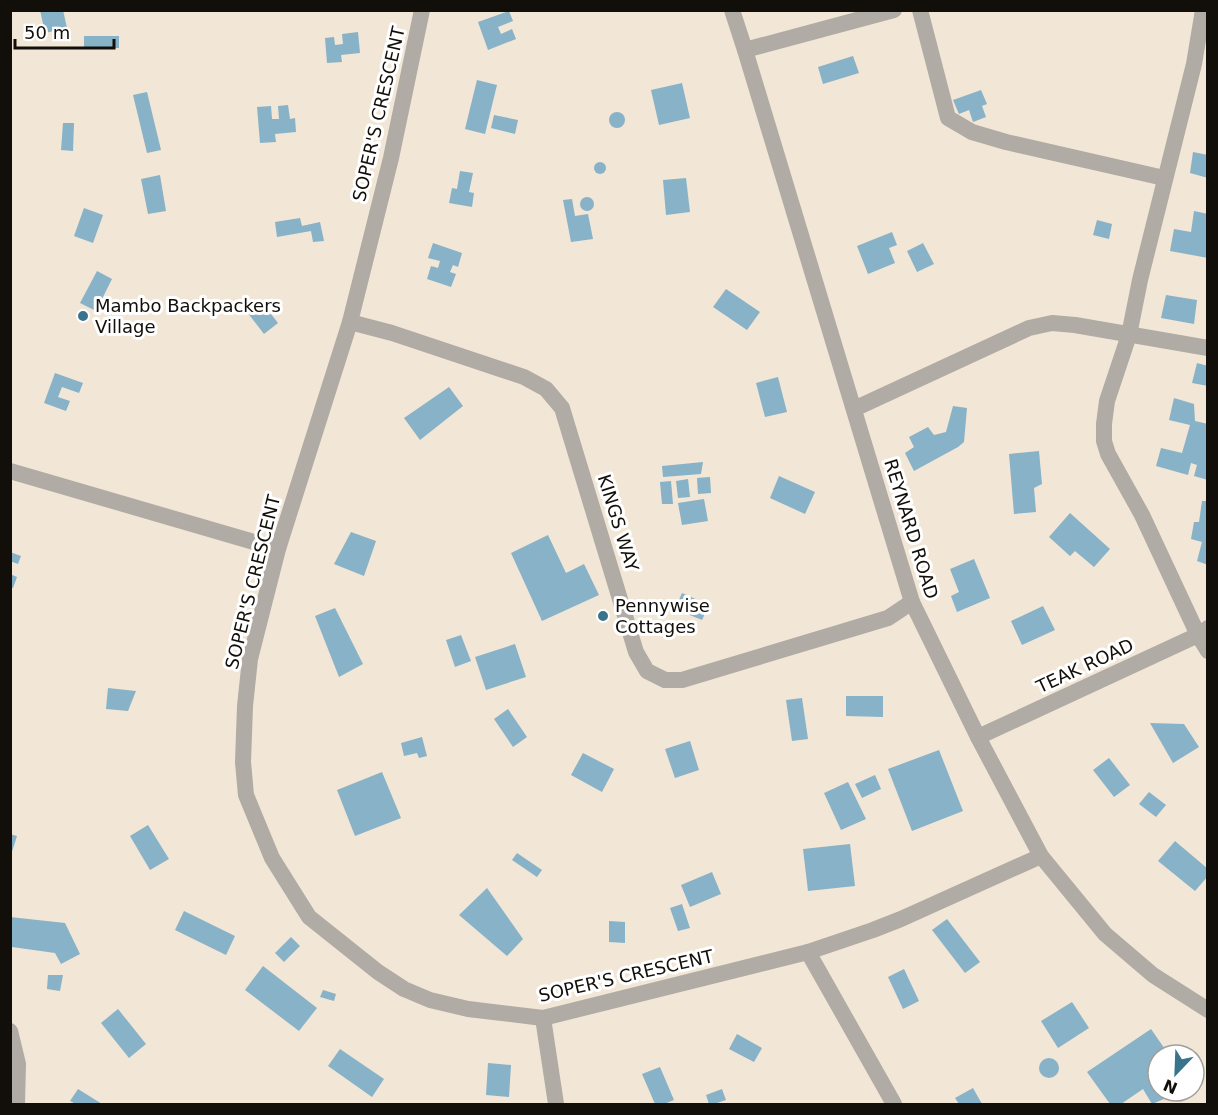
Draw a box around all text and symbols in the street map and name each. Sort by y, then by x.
scale bar [15,12,114,50]
text: 50 m [24,22,70,43]
street label: SOPER'S CRESCENT [348,23,409,203]
place label: Mambo Backpackers Village [95,295,281,337]
marker: Mambo Backpackers Village [76,309,90,323]
street label: REYNARD ROAD [880,456,943,601]
street label: KINGS WAY [594,472,643,575]
street label: SOPER'S CRESCENT [221,492,285,671]
place label: Pennywise Cottages [615,595,710,637]
marker: Pennywise Cottages [596,609,610,623]
street label: TEAK ROAD [1032,634,1137,698]
street label: SOPER'S CRESCENT [536,945,716,1006]
north arrow [1146,1043,1206,1103]
text: N [1160,1075,1180,1098]

